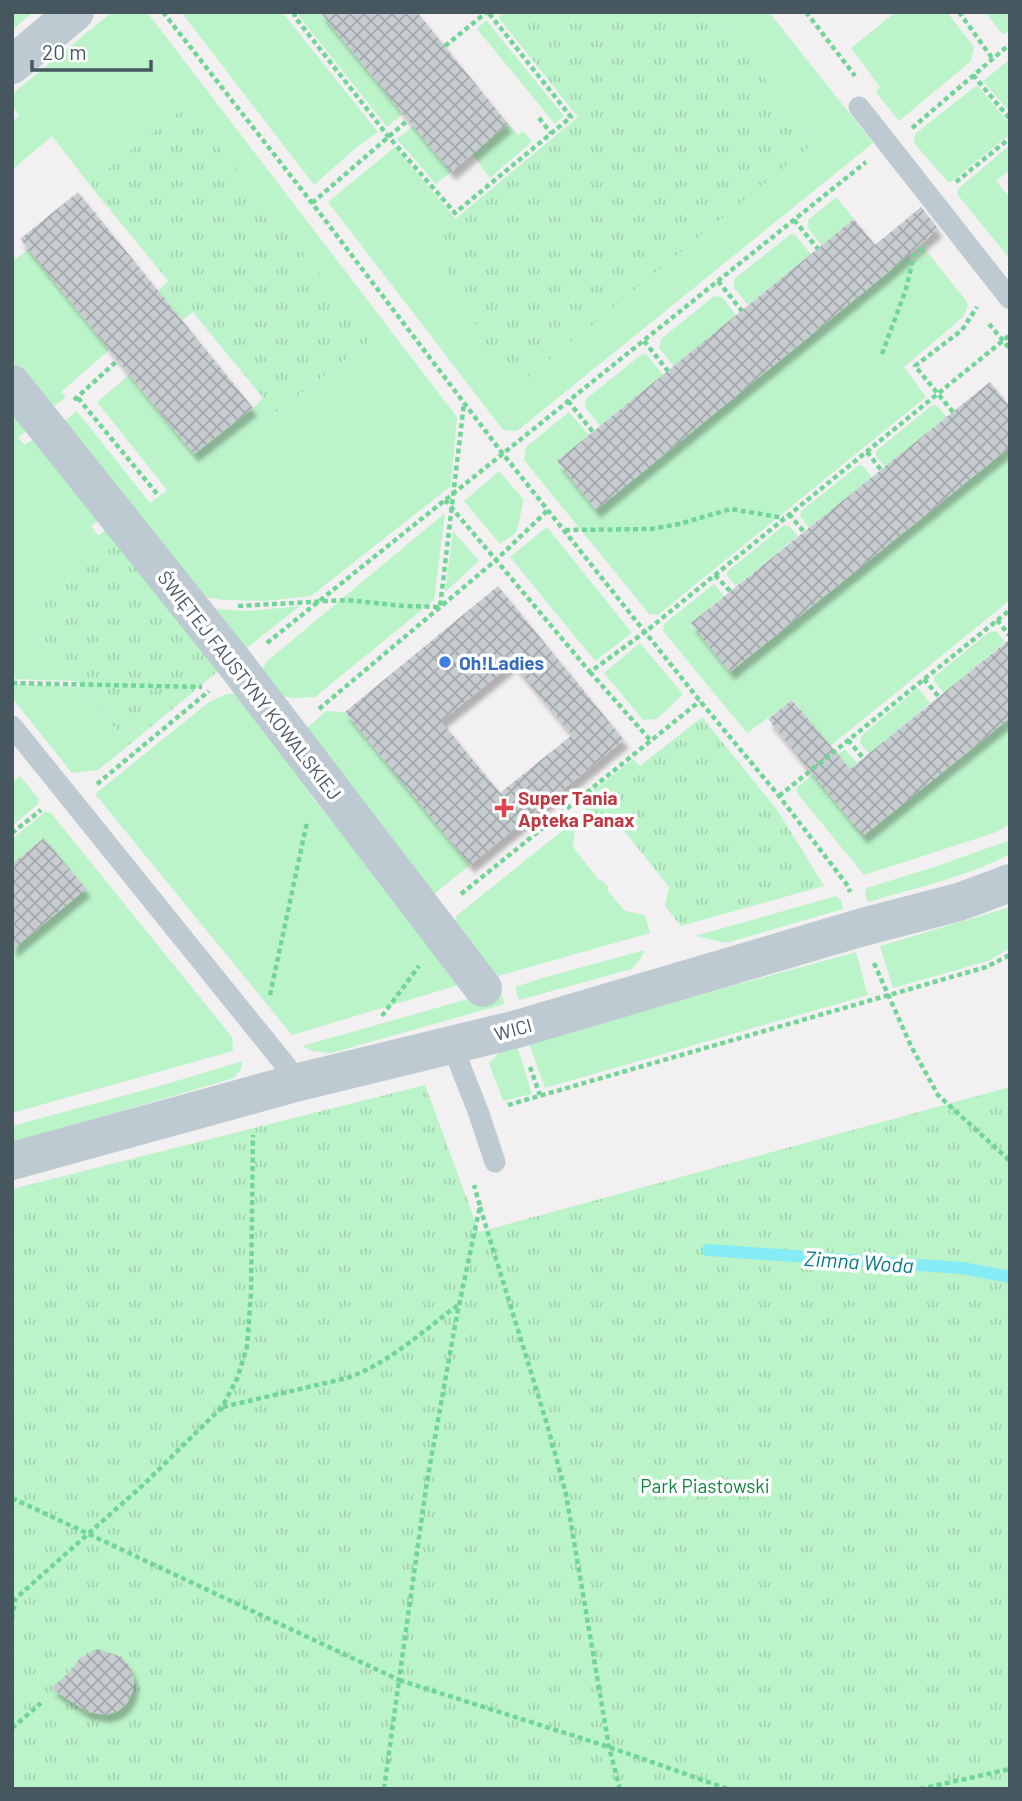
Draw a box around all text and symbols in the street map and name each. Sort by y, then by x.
scale bar [32,28,150,72]
text: 20 m [42,39,87,64]
street label: ŚWIĘTEJ FAUSTYNY KOWALSKIEJ [153,566,347,804]
place label: Oh!Ladies [459,651,544,674]
marker: Oh!Ladies [437,654,453,670]
place label: Super Tania Apteka Panax [518,786,634,831]
marker: Super Tania Apteka Panax [496,800,512,816]
street label: WICI [492,1013,534,1045]
water label: Zimna Woda [803,1245,915,1277]
park label: Park Piastowski [640,1474,770,1497]

